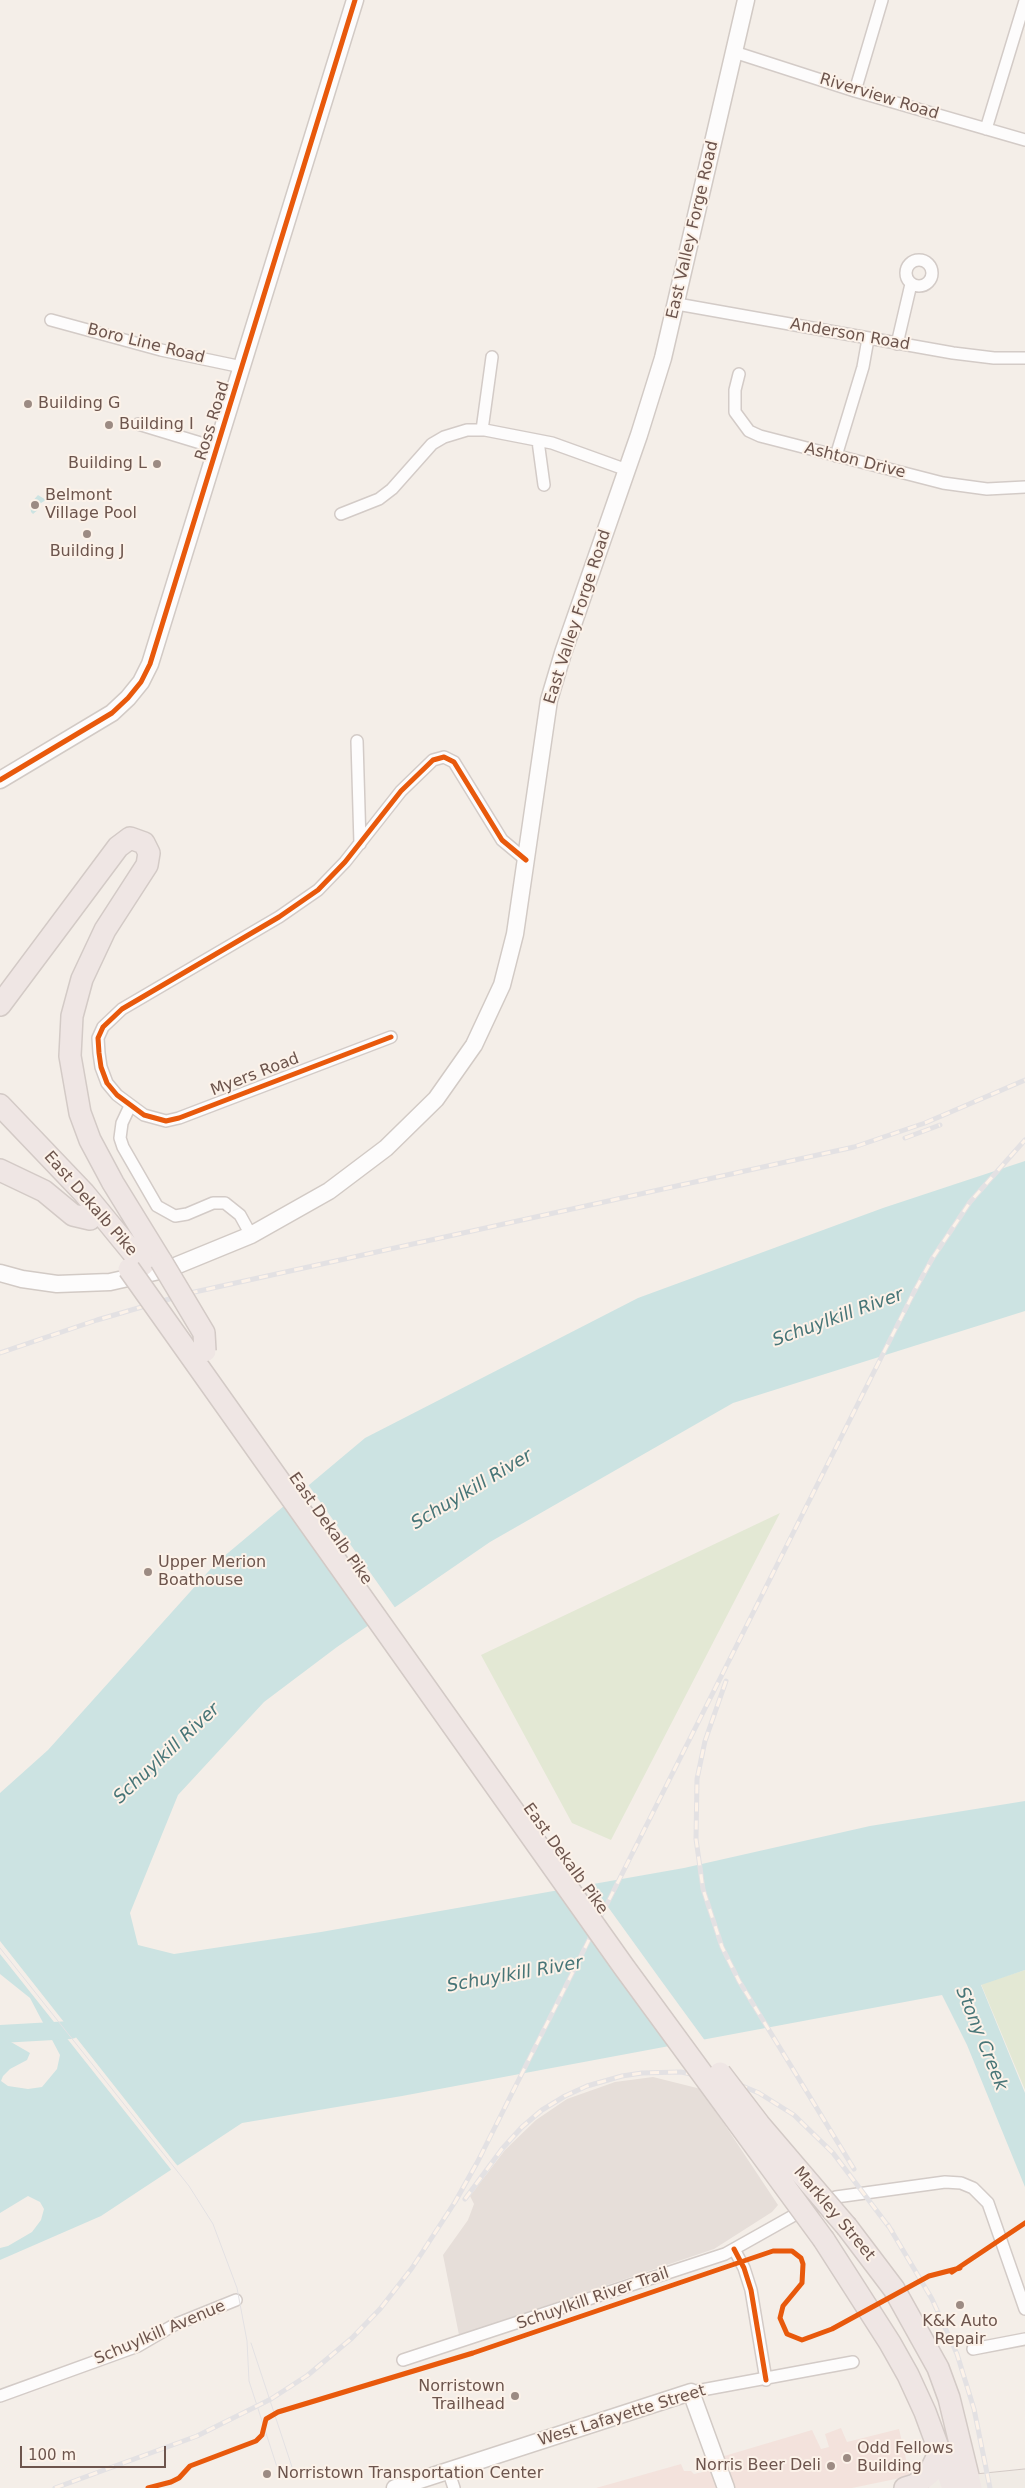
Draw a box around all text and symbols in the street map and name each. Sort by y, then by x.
street label: Riverview Road [817,70,941,124]
street label: East Valley Forge Road [663,139,723,321]
street label: Anderson Road [789,315,911,355]
street label: Boro Line Road [85,320,207,368]
street label: Ross Road [192,379,234,463]
place label: Building G [38,394,120,414]
marker: Building G [22,398,34,410]
place label: Building I [119,415,194,435]
marker: Building I [103,419,115,431]
street label: Ashton Drive [803,439,907,483]
place label: Building L [68,454,147,474]
marker: Building L [151,458,163,470]
place label: Belmont Village Pool [45,486,137,524]
marker: Belmont Village Pool [29,499,41,511]
street label: East Valley Forge Road [541,527,615,707]
marker: Building J [81,528,93,540]
place label: Building J [50,542,124,562]
street label: Myers Road [208,1049,302,1101]
street label: East Dekalb Pike [39,1148,141,1260]
water label: Schuylkill River [770,1284,906,1352]
water label: Schuylkill River [407,1445,537,1535]
street label: East Dekalb Pike [284,1469,376,1589]
place label: Upper Merion Boathouse [158,1553,266,1591]
marker: Upper Merion Boathouse [142,1566,154,1578]
water label: Schuylkill River [109,1699,225,1809]
street label: East Dekalb Pike [518,1800,612,1918]
water label: Schuylkill River [445,1952,585,1998]
water label: Stony Creek [950,1984,1012,2094]
street label: Markley Street [789,2163,879,2265]
street label: Schuylkill River Trail [514,2264,672,2334]
street label: Schuylkill Avenue [92,2297,228,2369]
marker: K&K Auto Repair [954,2299,966,2311]
place label: K&K Auto Repair [922,2312,998,2350]
place label: Norristown Trailhead [418,2377,505,2415]
street label: West Lafayette Street [536,2381,708,2451]
marker: Norristown Trailhead [509,2390,521,2402]
scale bar [22,2436,169,2468]
place label: Odd Fellows Building [857,2439,953,2477]
text: 100 m [28,2446,76,2464]
marker: Odd Fellows Building [841,2452,853,2464]
place label: Norris Beer Deli [695,2456,821,2476]
marker: Norris Beer Deli [825,2460,837,2472]
place label: Norristown Transportation Center [277,2464,543,2484]
marker: Norristown Transportation Center [261,2468,273,2480]

